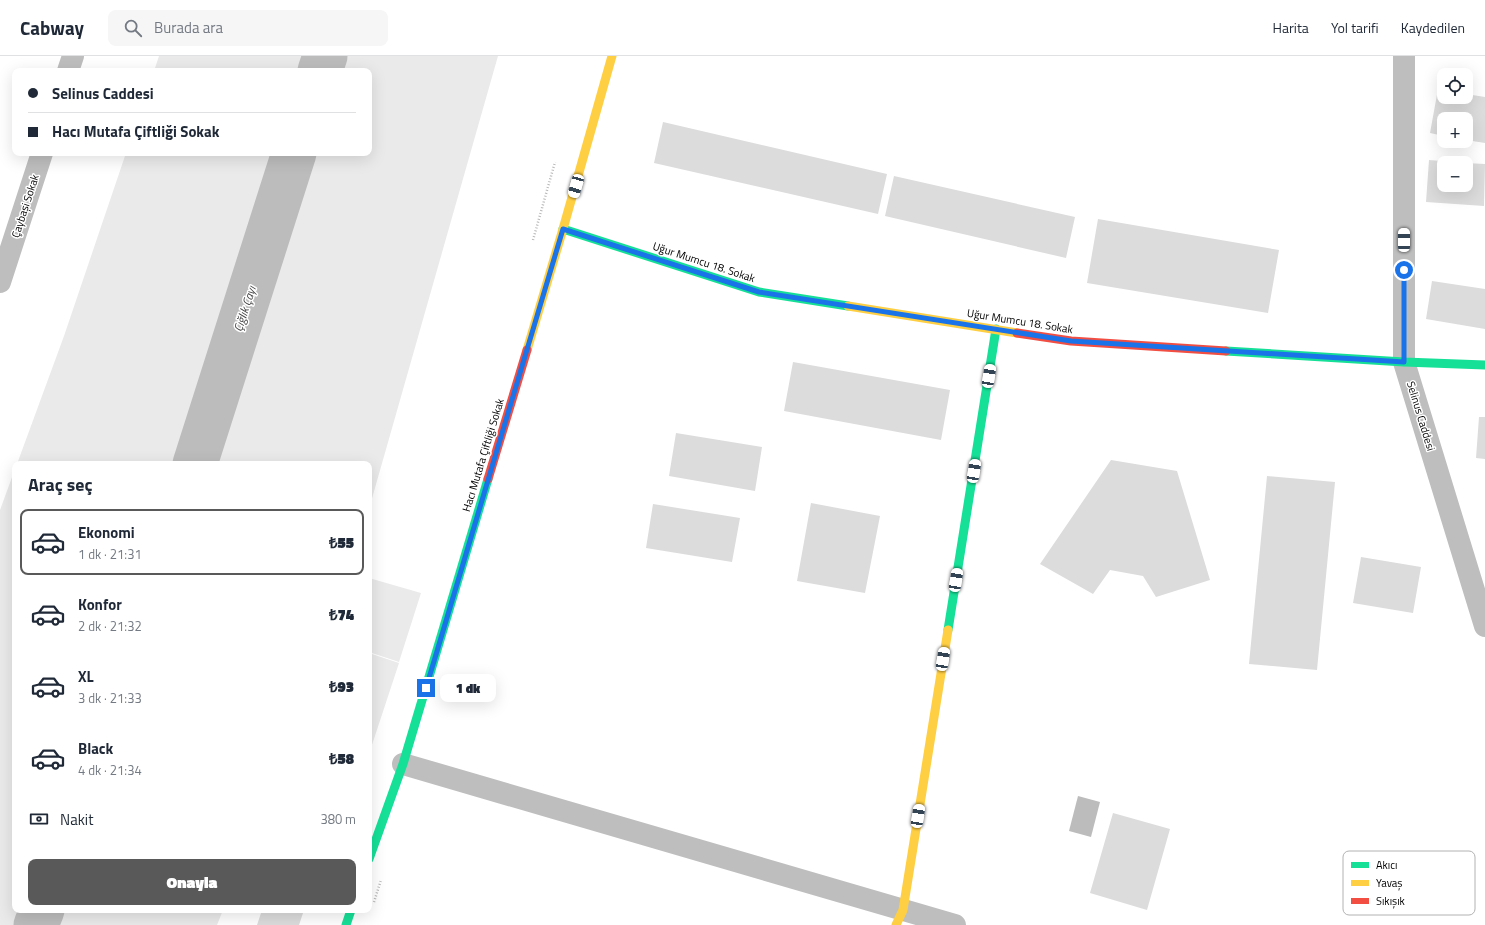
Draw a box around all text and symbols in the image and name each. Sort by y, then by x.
search box [108,10,388,46]
text: Cabway [20,13,84,42]
text: Burada ara [154,16,223,39]
icon: search [122,17,144,39]
text: Harita [1273,17,1309,38]
text: Yol tarifi [1331,17,1379,38]
text: Kaydedilen [1401,17,1465,38]
map controls [1437,68,1473,192]
button: locate [1437,68,1473,104]
text: Selinus Caddesi [52,82,154,105]
button: + [1437,112,1473,148]
text: Hacı Mutafa Çiftliği Sokak [52,120,219,143]
button: − [1437,156,1473,192]
street label: Çaybaşi Sokak [7,172,43,240]
car [567,173,585,199]
car [1398,228,1410,252]
street label: Uğur Mumcu 18. Sokak [651,238,758,286]
route start [1395,261,1413,279]
water label: Çığlık Çayı [228,282,261,334]
street label: Uğur Mumcu 18. Sokak [966,305,1075,337]
car [981,363,997,389]
street label: Selinus Caddesi [1403,379,1439,453]
street label: Hacı Mutafa Çiftliği Sokak [458,396,508,514]
car [966,458,982,484]
text: Araç seç [28,471,92,498]
text: Ekonomi [78,521,135,544]
icon: car [30,524,66,560]
text: ₺55 [329,531,354,554]
text: 1 dk · 21:31 [78,544,142,564]
car [948,567,964,593]
text: Konfor [78,593,122,616]
icon: car [30,596,66,632]
text: ₺74 [329,603,354,626]
text: 2 dk · 21:32 [78,616,142,636]
car [935,646,951,672]
text: XL [78,665,94,688]
icon: car [30,668,66,704]
callout: 1 dk [440,674,496,702]
text: ₺93 [329,675,354,698]
text: 1 dk [456,678,480,698]
route end [417,679,435,697]
text: 3 dk · 21:33 [78,688,142,708]
text: Black [78,737,113,760]
icon: car [30,740,66,776]
text: ₺58 [329,747,354,770]
text: 4 dk · 21:34 [78,760,142,780]
car [910,803,926,829]
icon: cash [28,808,50,830]
text: Nakit [60,808,93,831]
text: 380 m [320,809,356,829]
legend [1343,851,1475,915]
text: Akıcı [1376,857,1397,873]
button: Onayla [28,859,356,905]
text: Yavaş [1376,875,1403,891]
text: Sıkışık [1376,893,1406,909]

